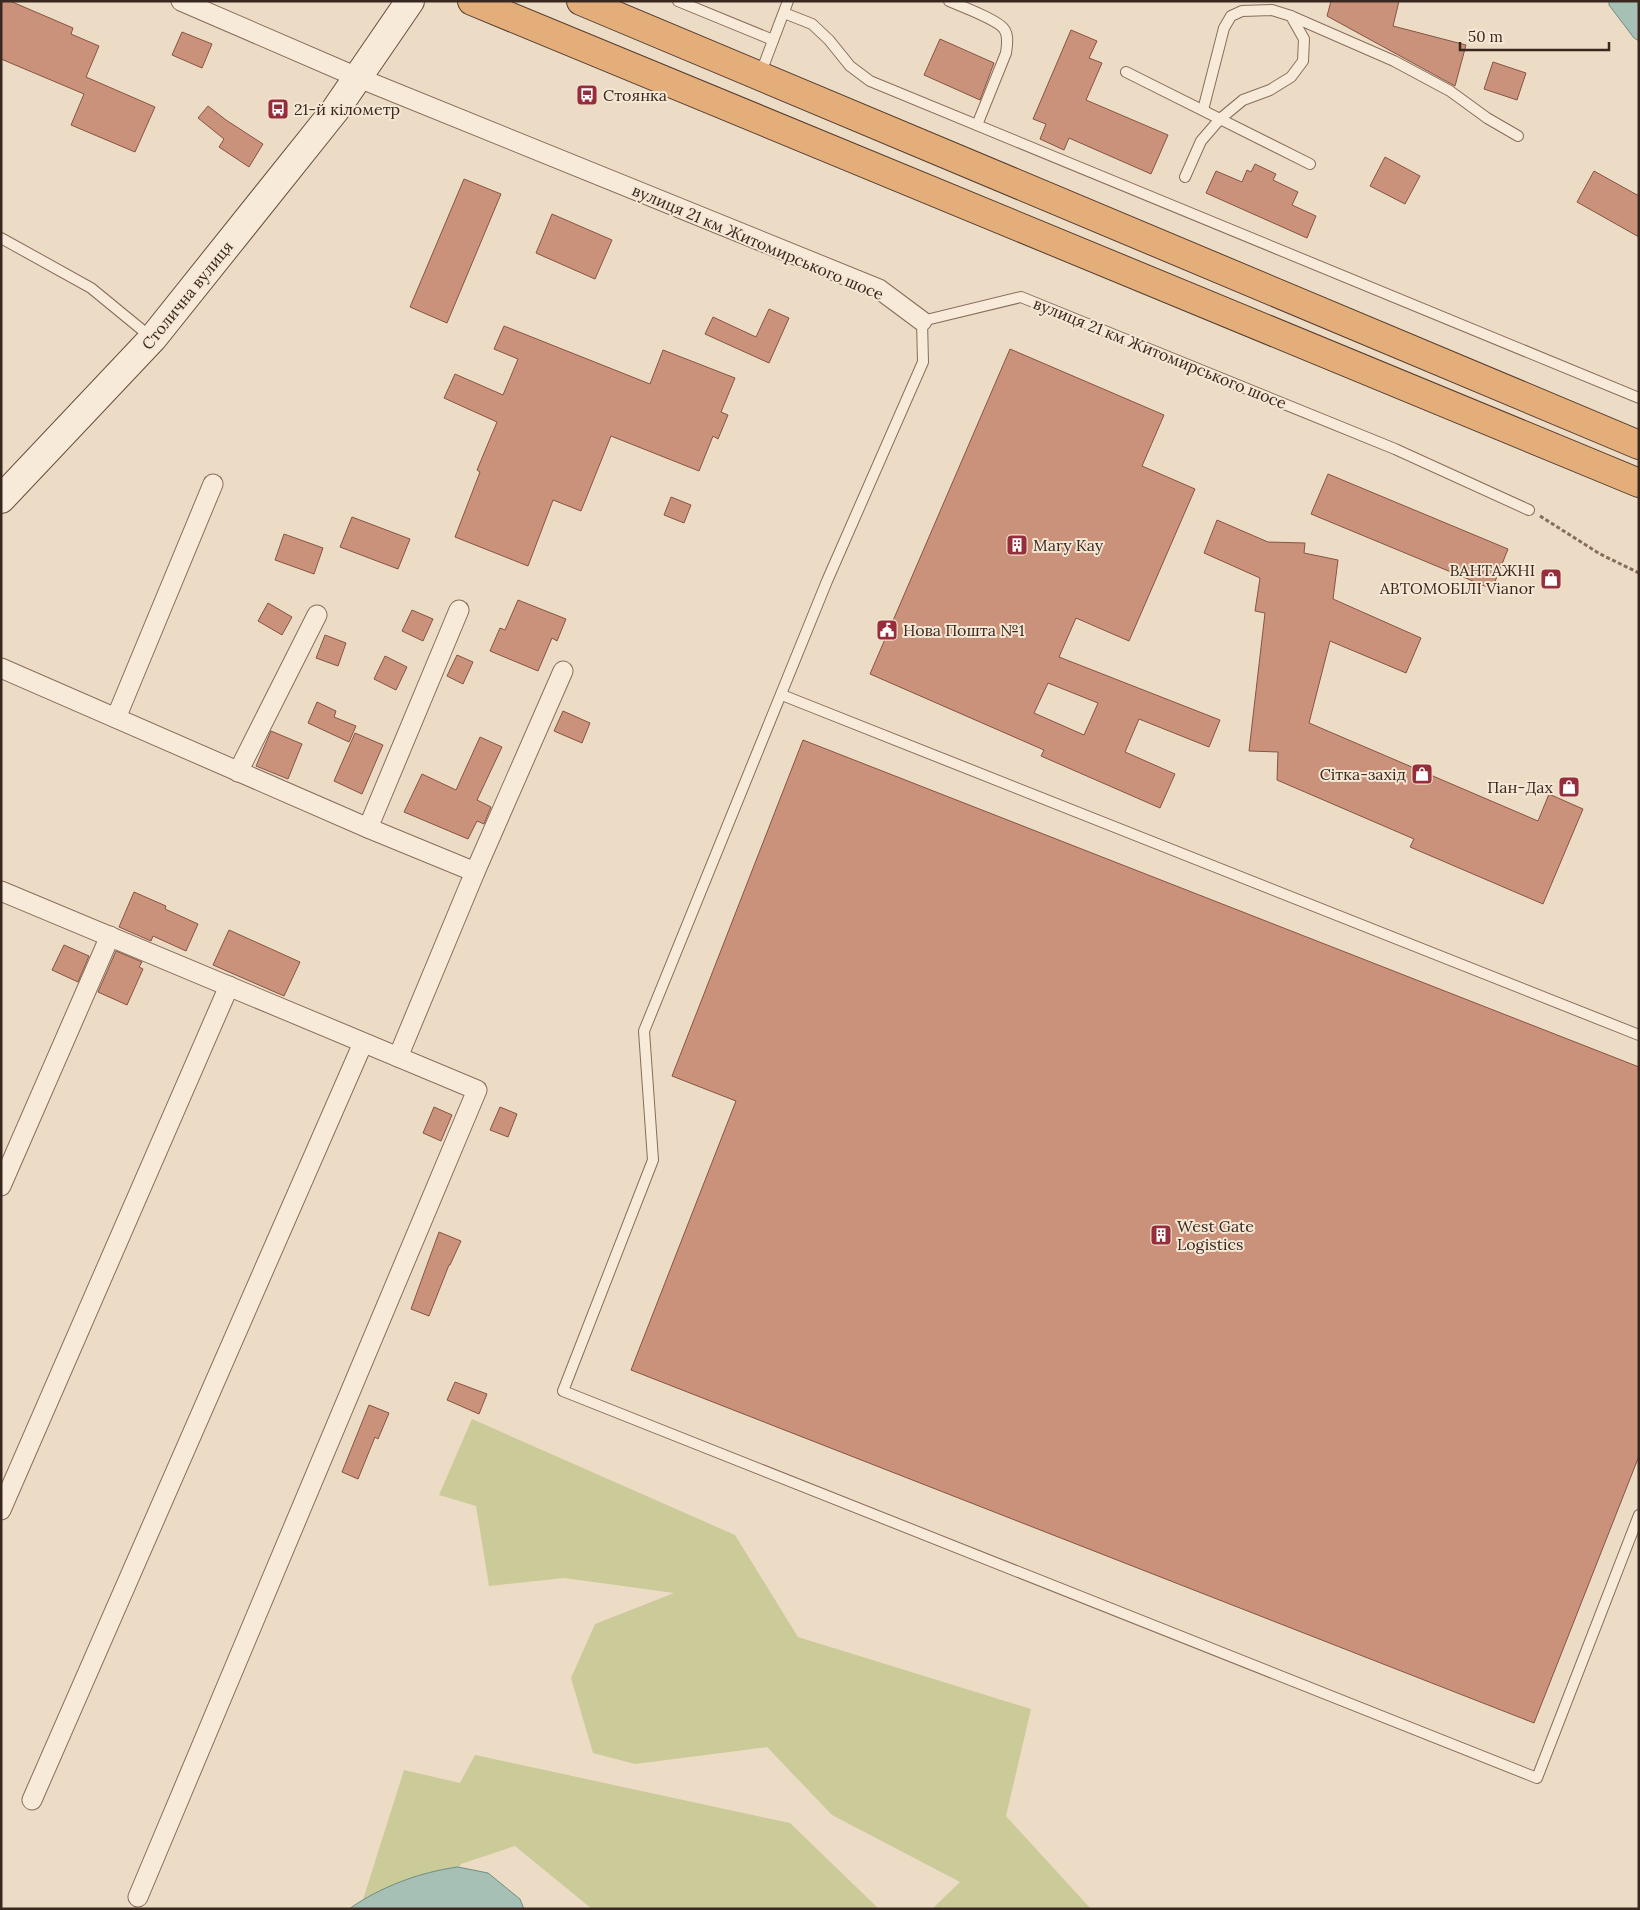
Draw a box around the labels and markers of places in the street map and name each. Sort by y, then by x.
bus stop icon: Стоянка [575,83,599,107]
place label: Стоянка [603,85,667,105]
bus stop icon: 21-й кілометр [266,97,290,121]
place label: 21-й кілометр [294,99,400,119]
building icon: Mary Kay [1005,533,1029,557]
place label: Mary Kay [1033,535,1104,555]
place label: ВАНТАЖНІ АВТОМОБІЛІ Vianor [1379,560,1535,598]
shop icon: ВАНТАЖНІ АВТОМОБІЛІ Vianor [1539,567,1563,591]
public building icon: Нова Пошта №1 [875,618,899,642]
place label: Нова Пошта №1 [903,620,1025,640]
shop icon: Сітка-захід [1410,762,1434,786]
place label: Сітка-захід [1320,764,1407,784]
shop icon: Пан-Дах [1557,775,1581,799]
place label: Пан-Дах [1487,777,1554,797]
place label: West Gate Logistics [1177,1216,1254,1254]
building icon: West Gate Logistics [1149,1223,1173,1247]

